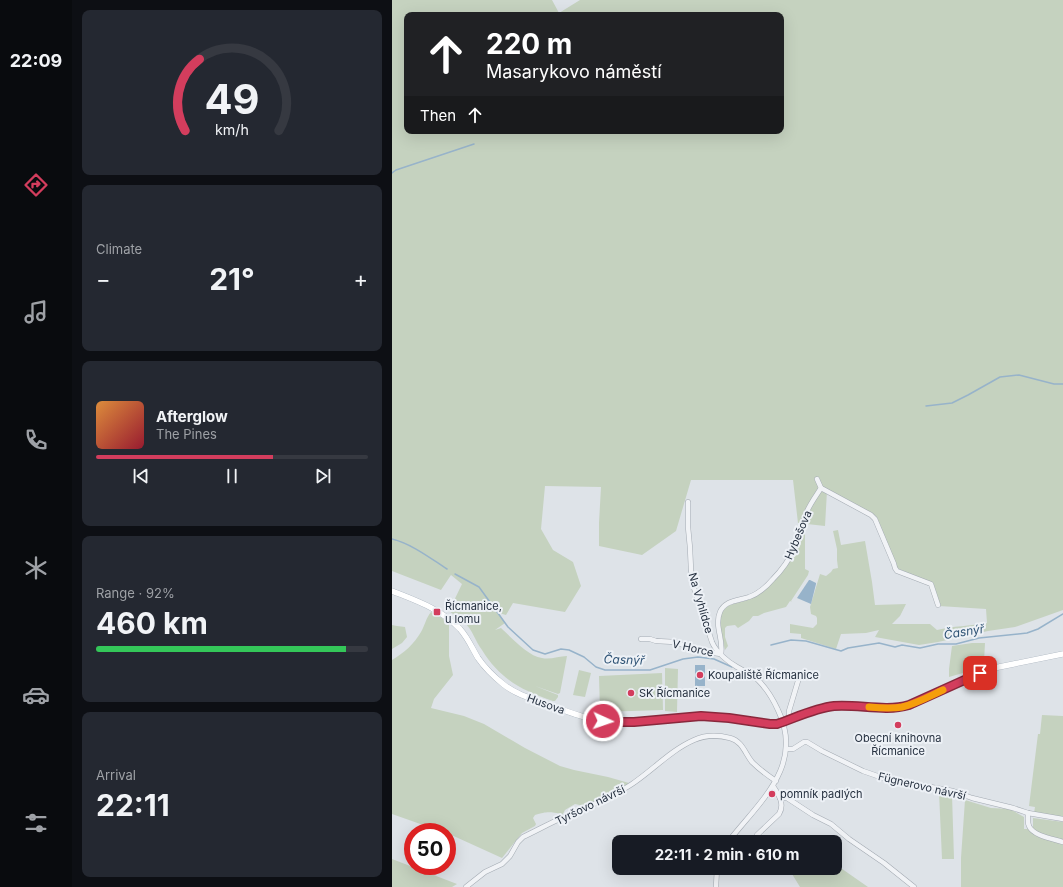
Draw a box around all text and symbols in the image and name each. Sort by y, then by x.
text: 220 m [486,27,572,61]
icon: ahead [420,28,472,80]
text: 22:09 [10,50,62,71]
text: Masarykovo náměstí [486,61,662,82]
text: 49 [204,74,260,124]
icon: ahead [464,104,486,126]
text: Then [420,106,456,125]
text: km/h [215,120,249,137]
icon: directions [22,171,50,199]
text: Climate [96,241,142,257]
text: 21° [209,261,255,297]
text: − [96,266,111,292]
text: + [353,266,368,292]
icon: music [22,298,50,326]
text: Afterglow [156,407,228,426]
icon: phone [22,426,50,454]
text: The Pines [156,426,217,442]
icon: previous [130,465,152,487]
icon: pause [221,465,243,487]
icon: next [312,465,334,487]
street label: Hybešova [781,508,815,562]
icon: climate [22,554,50,582]
street label: Na Vyhlídce [686,571,716,635]
text: Range · 92% [96,585,175,601]
place label: Řícmanice, u lomu [445,599,502,626]
text: 460 km [96,605,208,641]
marker: Řícmanice, u lomu [432,607,442,617]
water label: Časnýř [943,621,987,642]
street label: V Horce [671,636,715,660]
water label: Časnýř [603,651,646,668]
pin [963,656,997,690]
icon: arrive [969,662,991,684]
place label: Koupaliště Řícmanice [708,668,819,682]
marker: Koupaliště Řícmanice [695,670,705,680]
icon: car [22,681,50,709]
place label: SK Řícmanice [639,686,710,700]
marker: SK Řícmanice [626,688,636,698]
street label: Husova [525,691,567,717]
position arrow [582,700,624,742]
marker: Obecní knihovna Řícmanice [893,720,903,730]
place label: Obecní knihovna Řícmanice [854,731,942,758]
text: Arrival [96,767,136,783]
street label: Fügnerovo návrší [877,769,968,803]
street label: Tyršovo návrší [553,782,627,828]
text: 22:11 [96,787,170,823]
place label: pomník padlých [780,787,863,801]
marker: pomník padlých [767,789,777,799]
icon: filters [22,809,50,837]
speed limit sign: 50 [404,823,456,875]
text: 22:11 · 2 min · 610 m [655,845,799,864]

